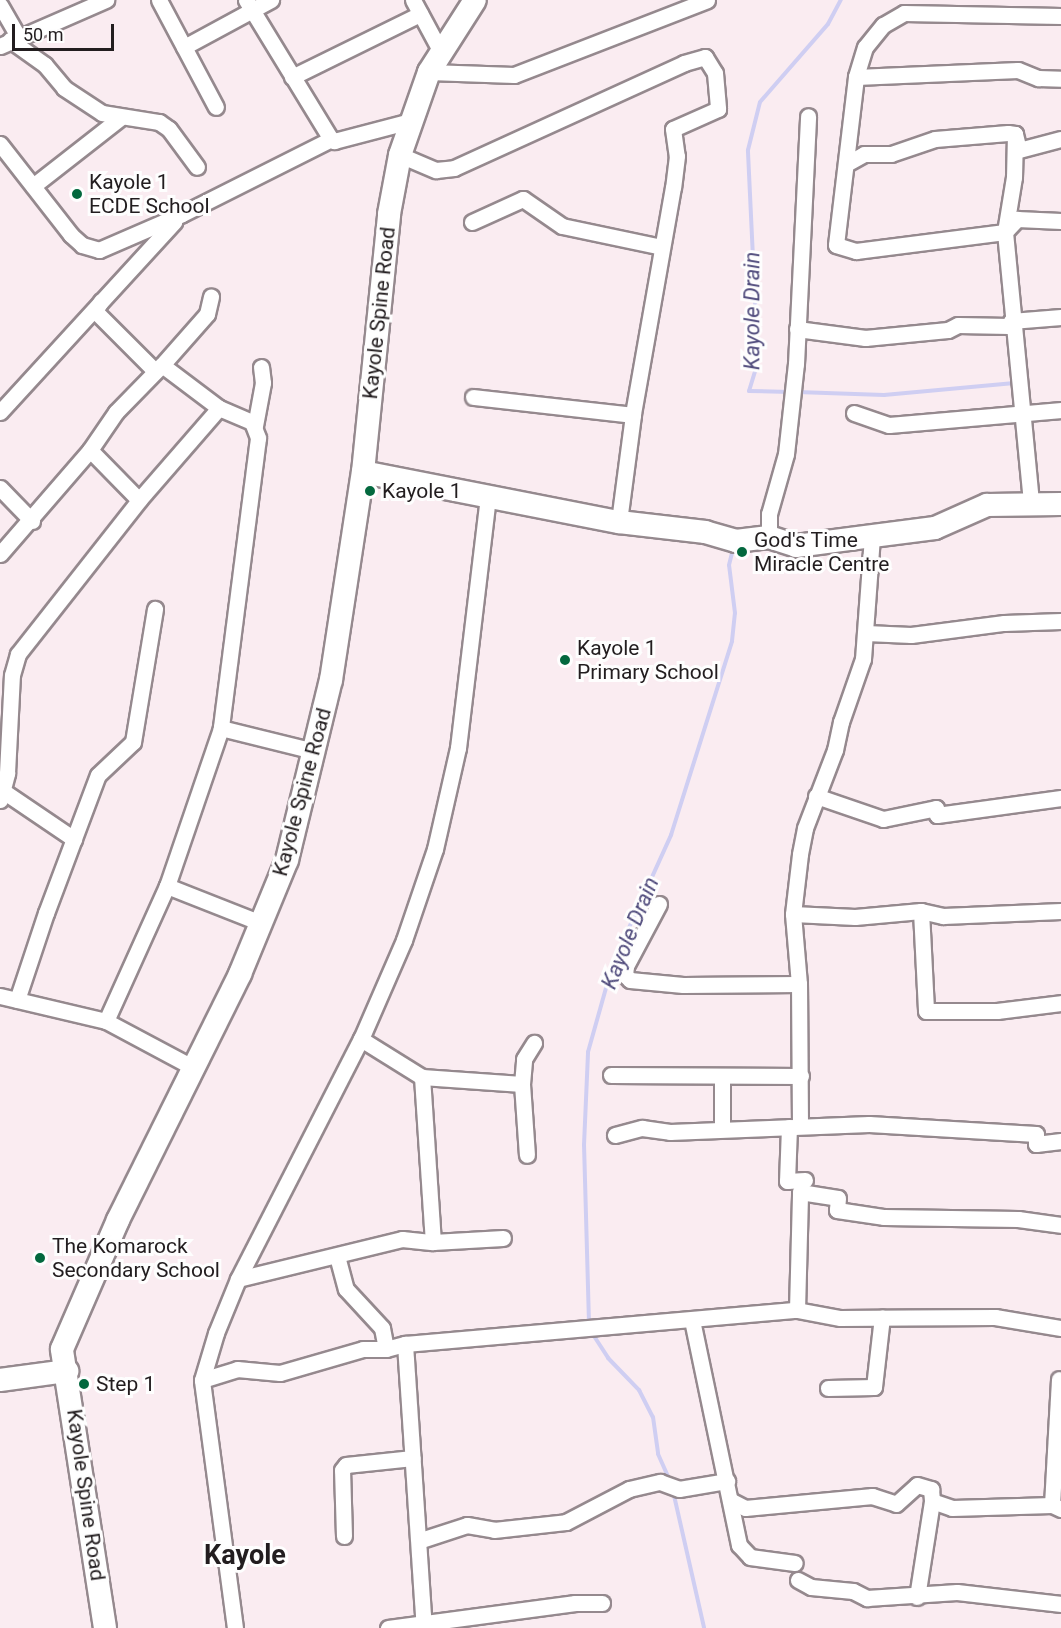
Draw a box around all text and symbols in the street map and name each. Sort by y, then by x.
scale bar [15,12,117,50]
text: 50 m [23,24,63,45]
place label: Kayole 1 ECDE School [89,169,210,219]
marker: Kayole 1 ECDE School [70,187,84,201]
street label: Kayole Spine Road [357,226,401,400]
water label: Kayole Drain [739,252,765,370]
place label: Kayole 1 [382,478,461,504]
marker: Kayole 1 [363,484,377,498]
place label: God's Time Miracle Centre [754,527,889,577]
marker: God's Time Miracle Centre [735,545,749,559]
place label: Kayole 1 Primary School [577,635,719,685]
marker: Kayole 1 Primary School [558,653,572,667]
street label: Kayole Spine Road [267,705,337,879]
water label: Kayole Drain [596,873,664,993]
place label: The Komarock Secondary School [52,1233,220,1283]
marker: The Komarock Secondary School [33,1251,47,1265]
place label: Step 1 [96,1371,155,1397]
marker: Step 1 [77,1377,91,1391]
street label: Kayole Spine Road [61,1408,111,1582]
district label: Kayole [204,1540,286,1572]

